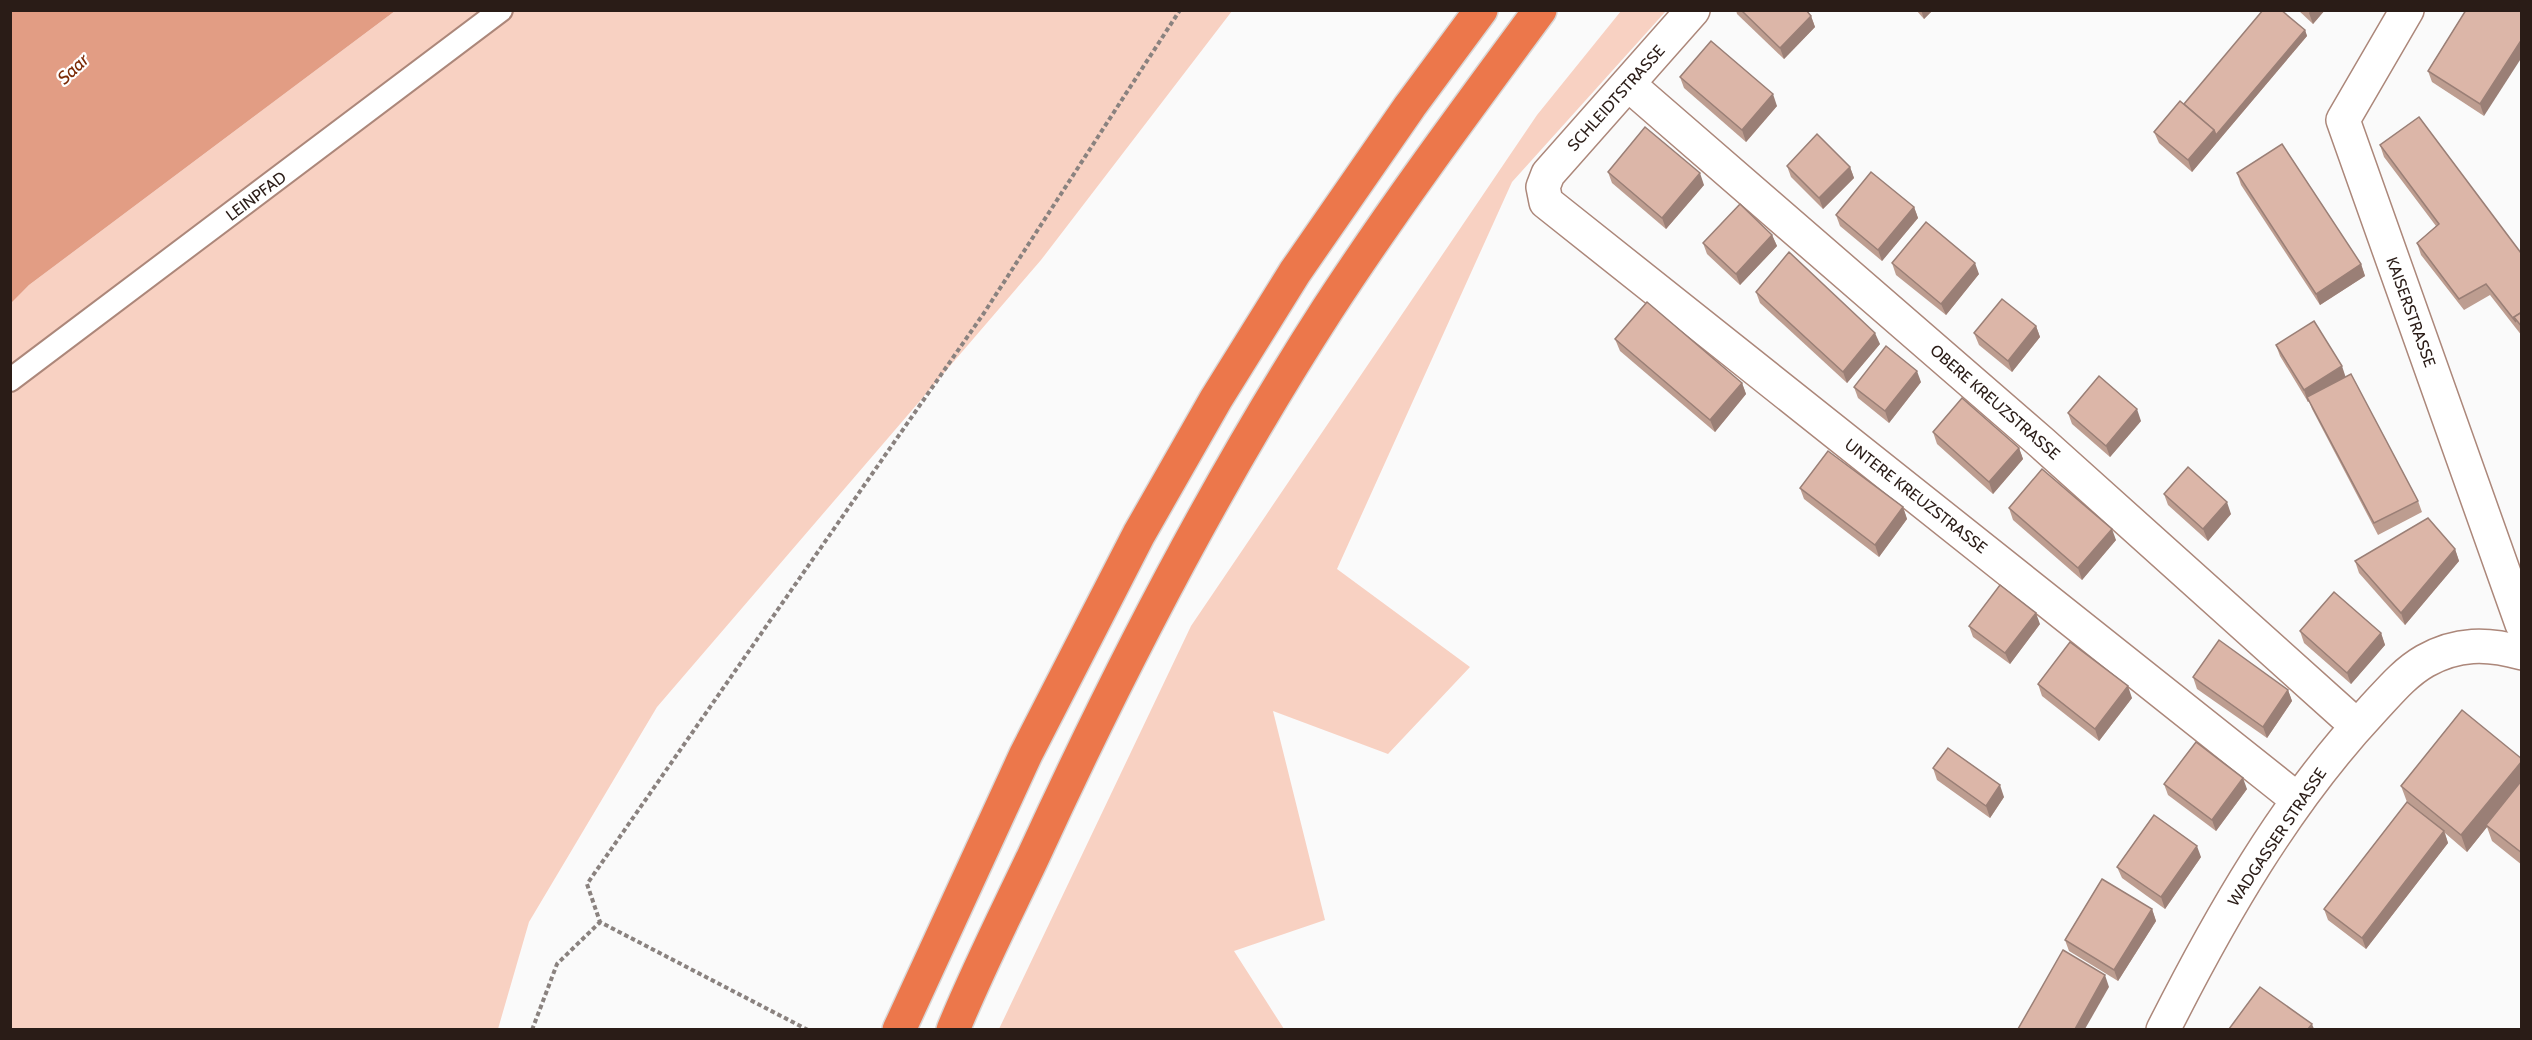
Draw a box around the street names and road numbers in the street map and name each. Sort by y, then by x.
street label: SCHLEIDTSTRASSE [1563,41,1669,155]
street label: LEINPFAD [222,167,290,225]
street label: KAISERSTRASSE [2382,254,2440,370]
street label: OBERE KREUZSTRASSE [1926,340,2064,464]
street label: UNTERE KREUZSTRASSE [1841,435,1991,557]
street label: WADGASSER STRASSE [2224,764,2330,910]

